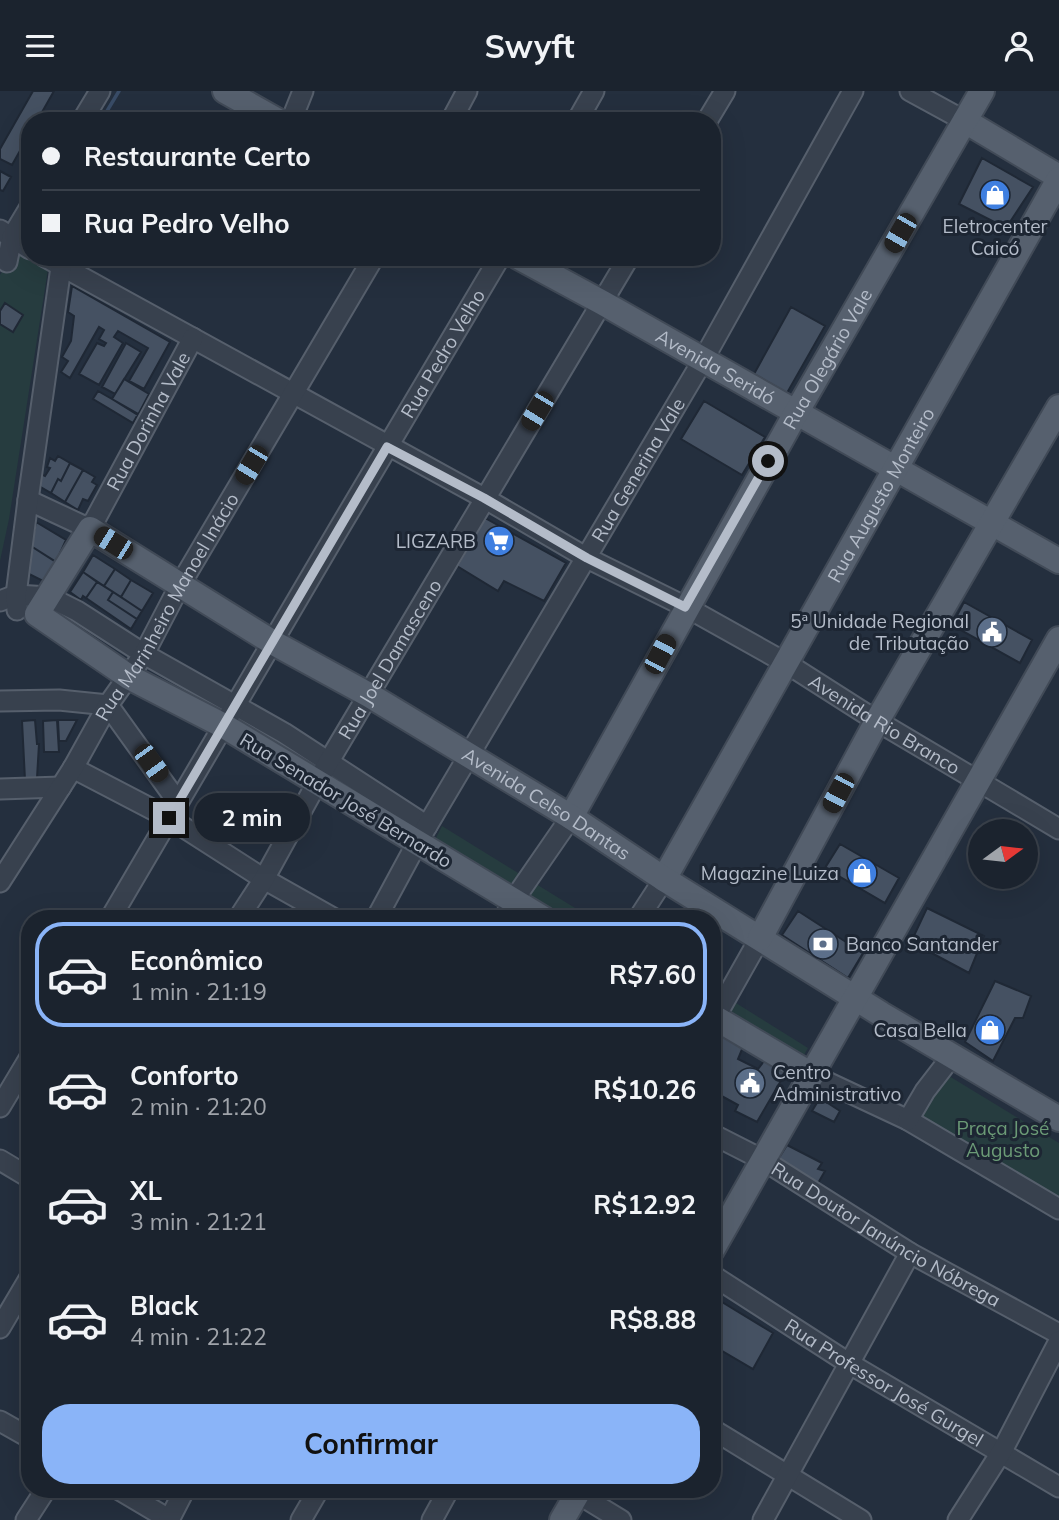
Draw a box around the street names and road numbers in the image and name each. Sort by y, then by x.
street label: Rua Olegário Vale [777,284,877,433]
street label: Rua Pedro Velho [395,285,490,422]
street label: Avenida Seridó [652,323,779,410]
street label: Rua Dorinha Vale [101,348,195,495]
street label: Rua Generina Vale [586,393,690,546]
street label: Rua Augusto Monteiro [822,403,940,587]
street label: Rua Marinheiro Manoel Inácio [90,489,244,725]
street label: Rua Joel Damasceno [333,575,447,744]
street label: Avenida Rio Branco [804,669,964,780]
street label: Rua Senador José Bernardo [236,727,456,873]
street label: Avenida Celso Dantas [458,742,635,865]
street label: Rua Doutor Janúncio Nóbrega [767,1156,1005,1312]
street label: Rua Professor José Gurgel [780,1313,988,1452]

